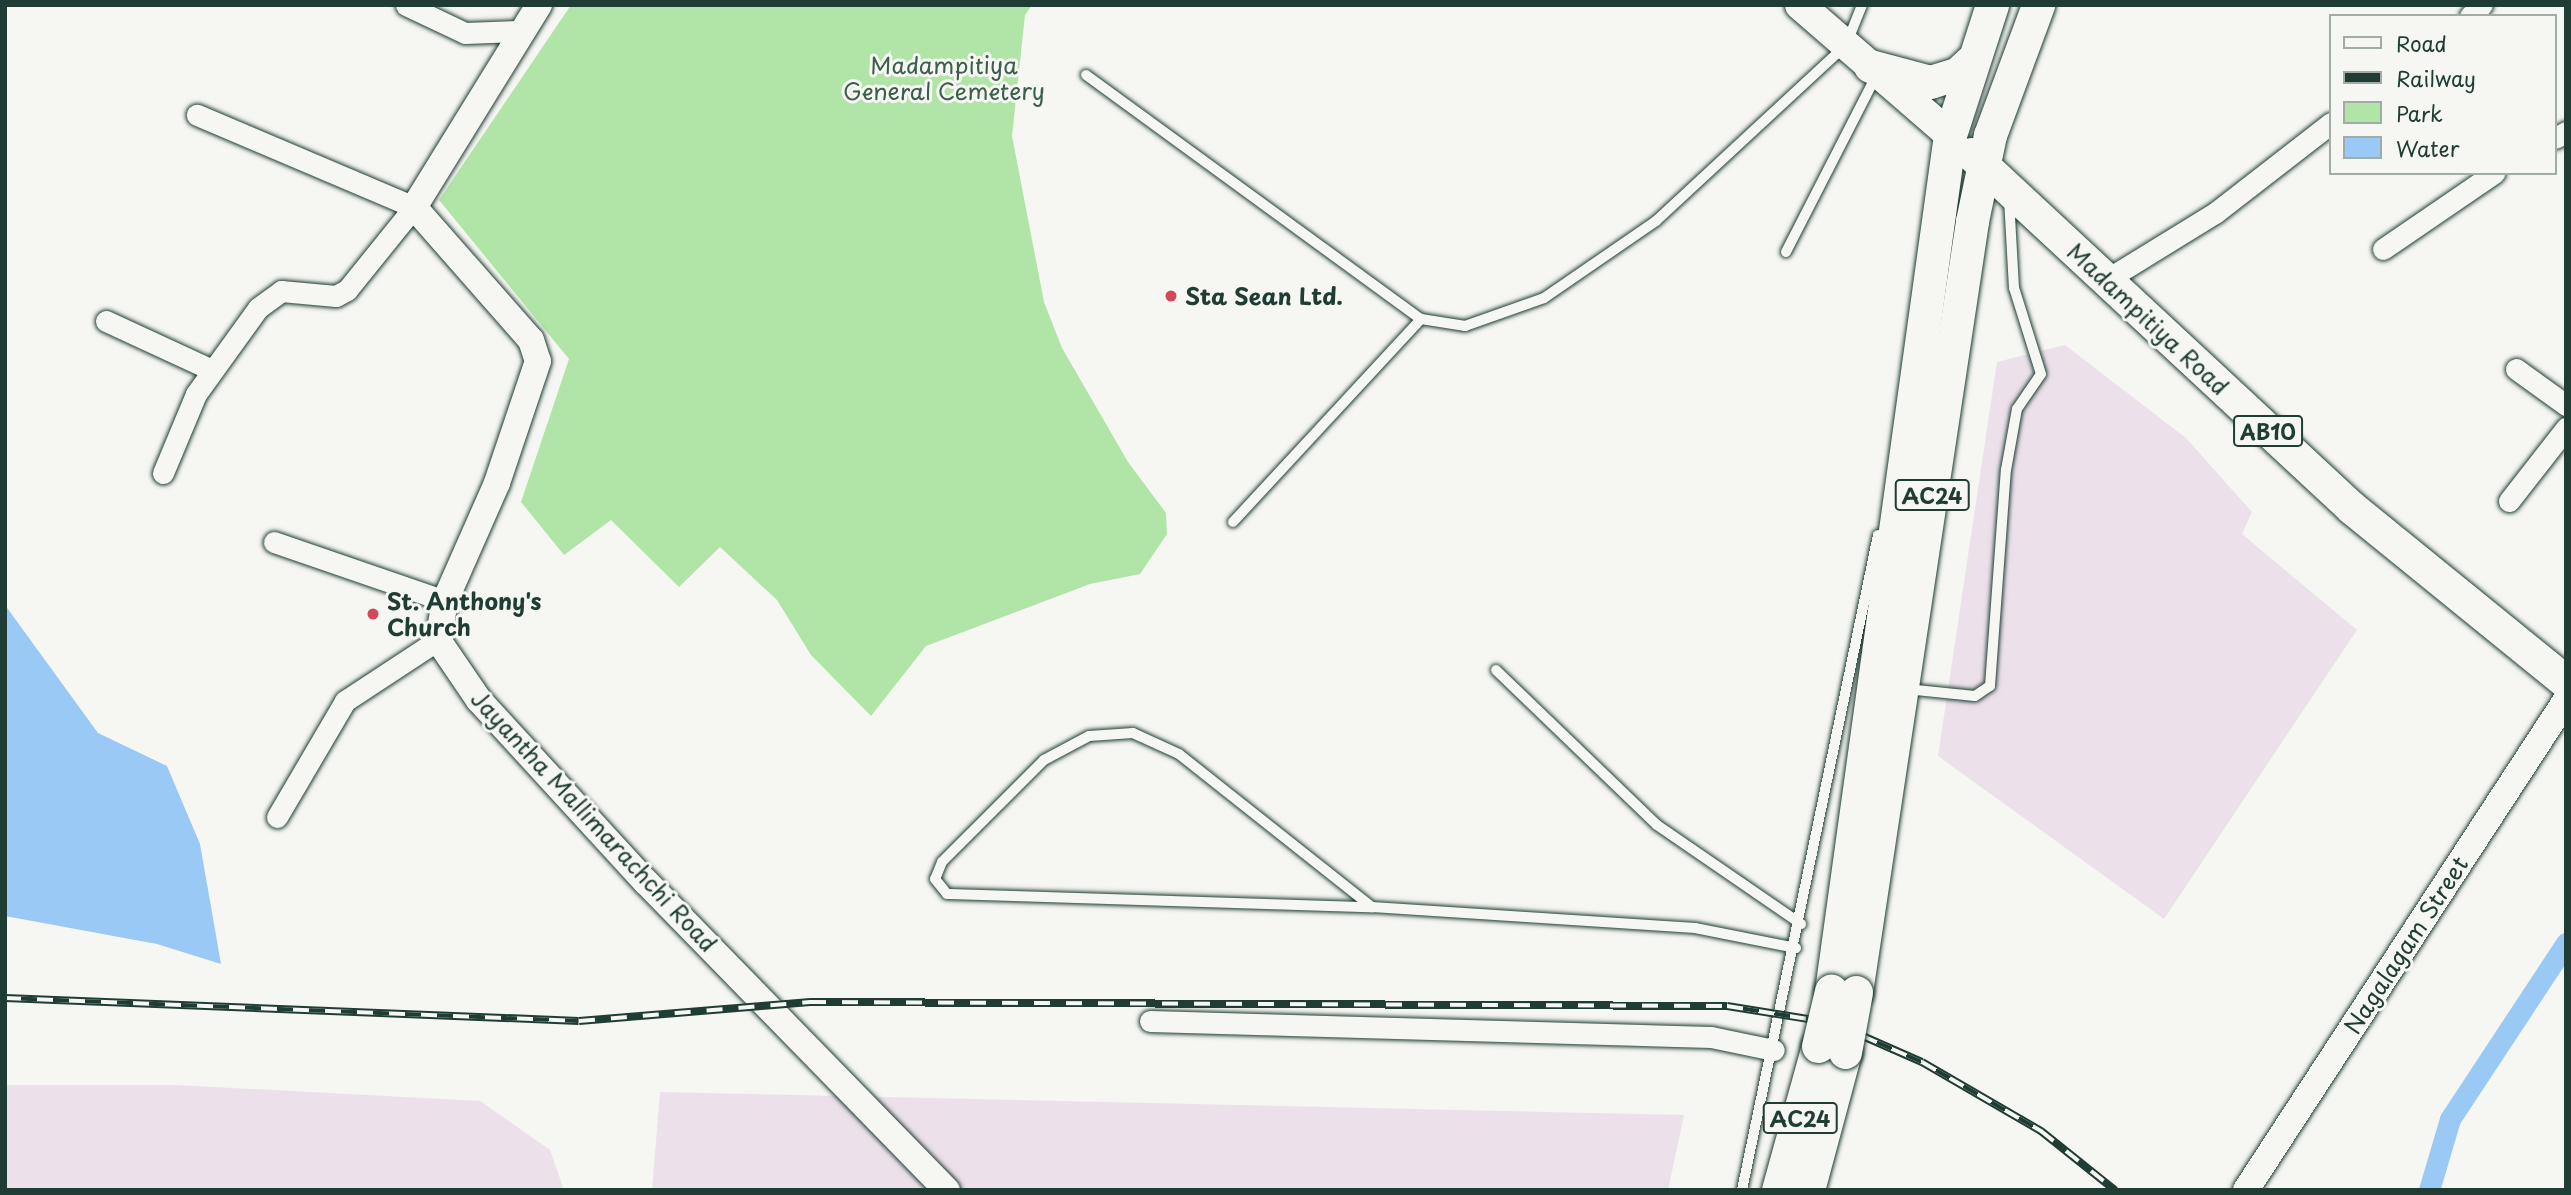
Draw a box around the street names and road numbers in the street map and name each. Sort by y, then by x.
street label: Madampitiya Road [2062,237,2234,401]
road number: AB10 [2233,414,2303,448]
road number: AC24 [1894,477,1970,512]
street label: Jayantha Mallimarachchi Road [465,685,723,957]
street label: Nagalagam Street [2338,851,2474,1039]
road number: AC24 [1762,1100,1839,1136]

